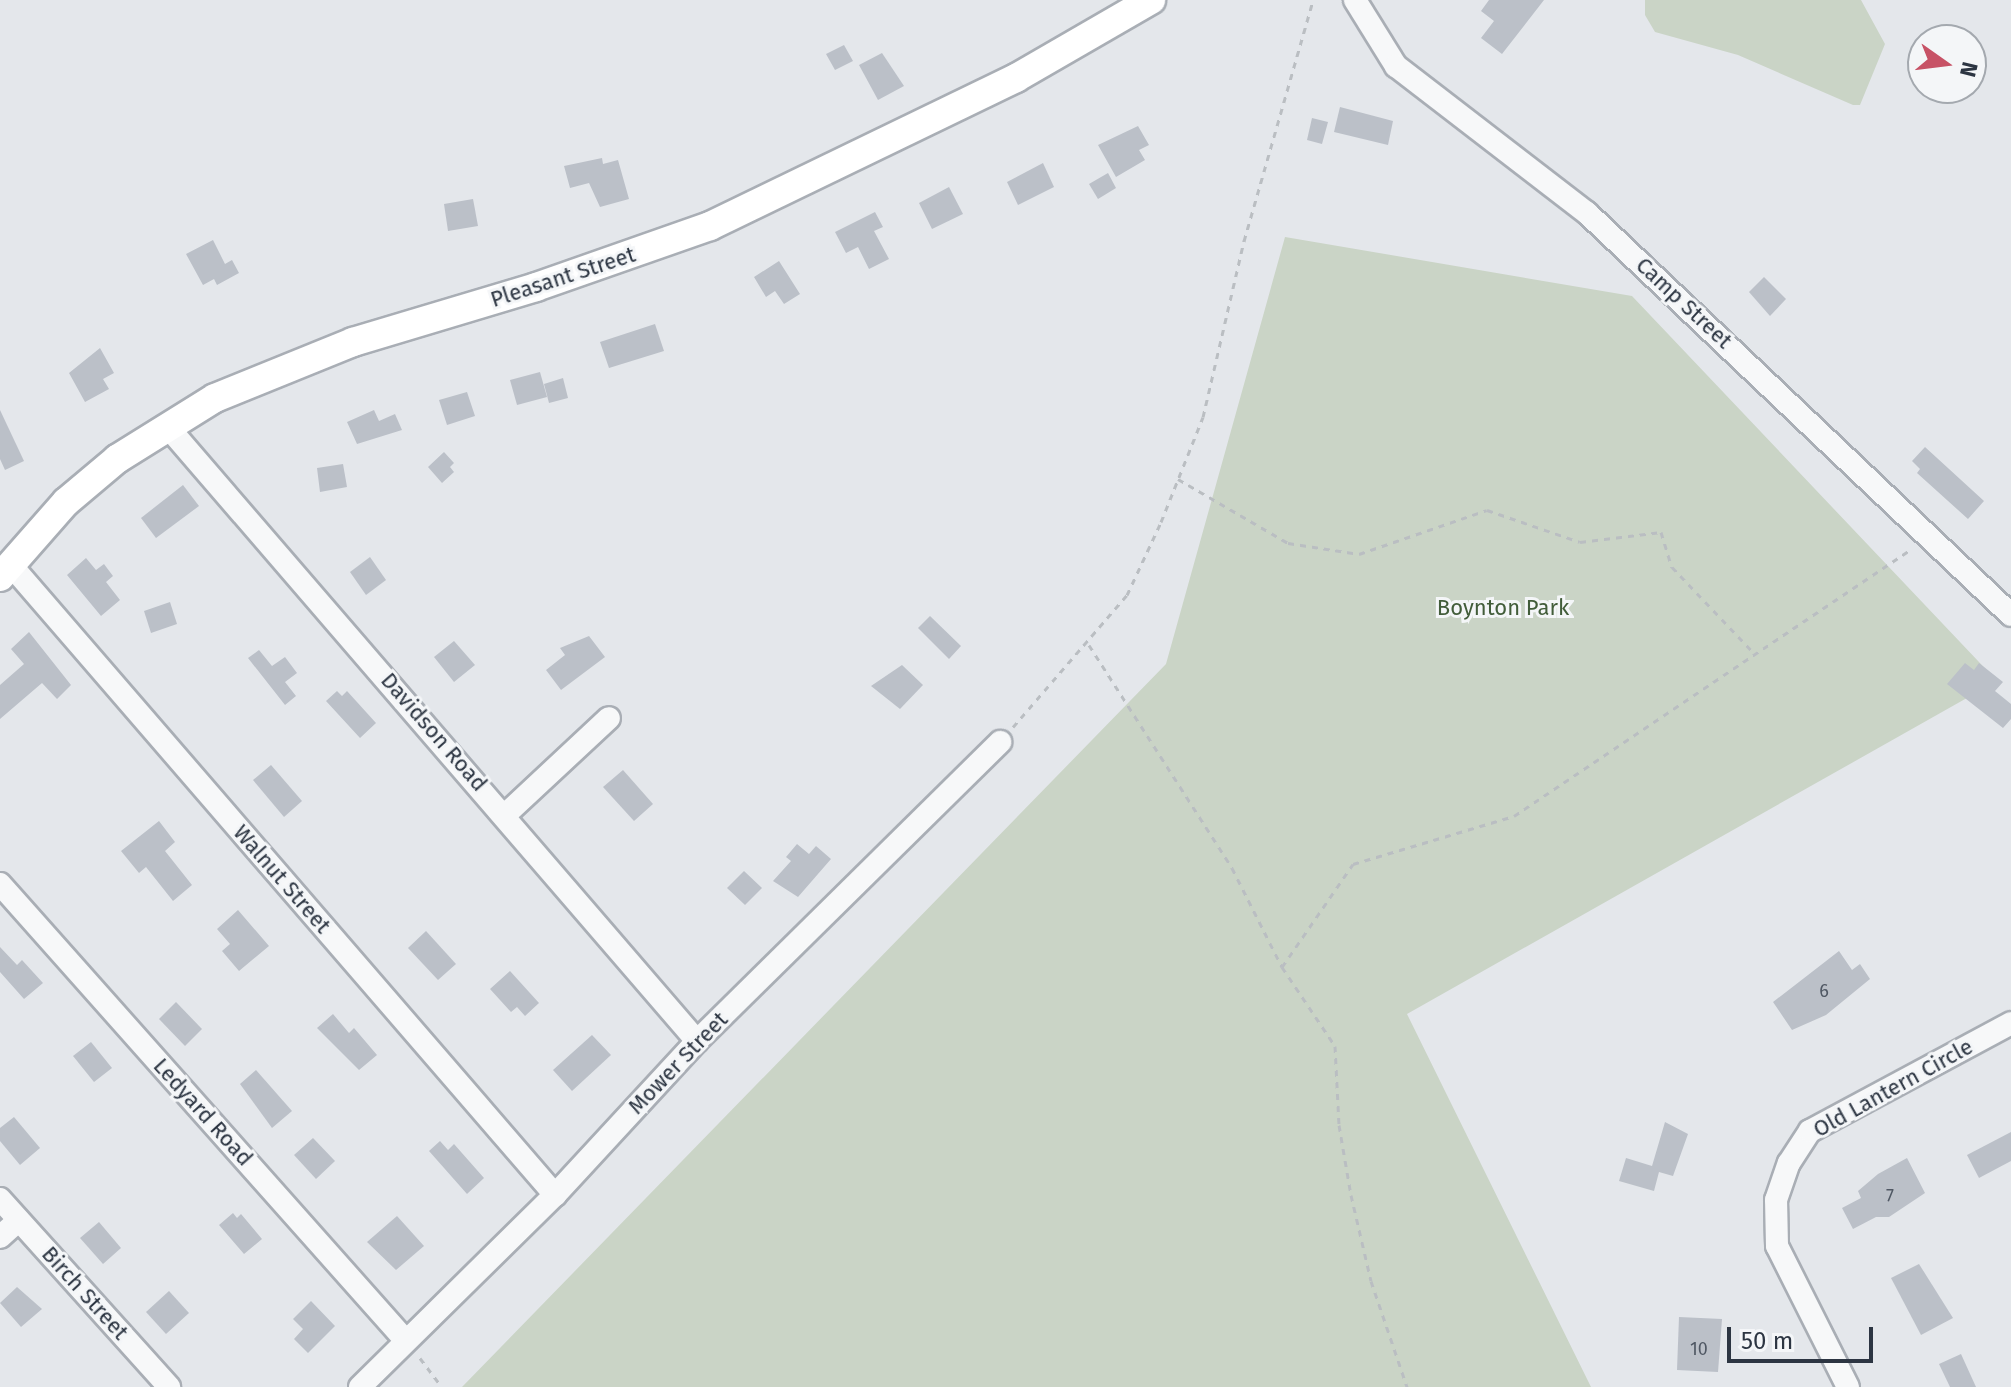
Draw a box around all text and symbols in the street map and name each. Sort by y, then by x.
north arrow [1907,24,1987,104]
text: N [1954,59,1984,80]
street label: Pleasant Street [487,241,639,313]
street label: Camp Street [1631,252,1737,354]
park label: Boynton Park [1437,595,1569,621]
street label: Davidson Road [375,667,493,797]
street label: Walnut Street [228,819,336,939]
house number: 6 [1819,980,1829,1002]
street label: Mower Street [623,1006,733,1120]
street label: Old Lantern Circle [1809,1033,1977,1143]
street label: Ledyard Road [148,1053,258,1171]
house number: 7 [1886,1185,1894,1207]
street label: Birch Street [36,1241,134,1345]
scale bar [1731,1311,1877,1361]
text: 50 m [1741,1327,1793,1355]
house number: 10 [1690,1338,1708,1360]

